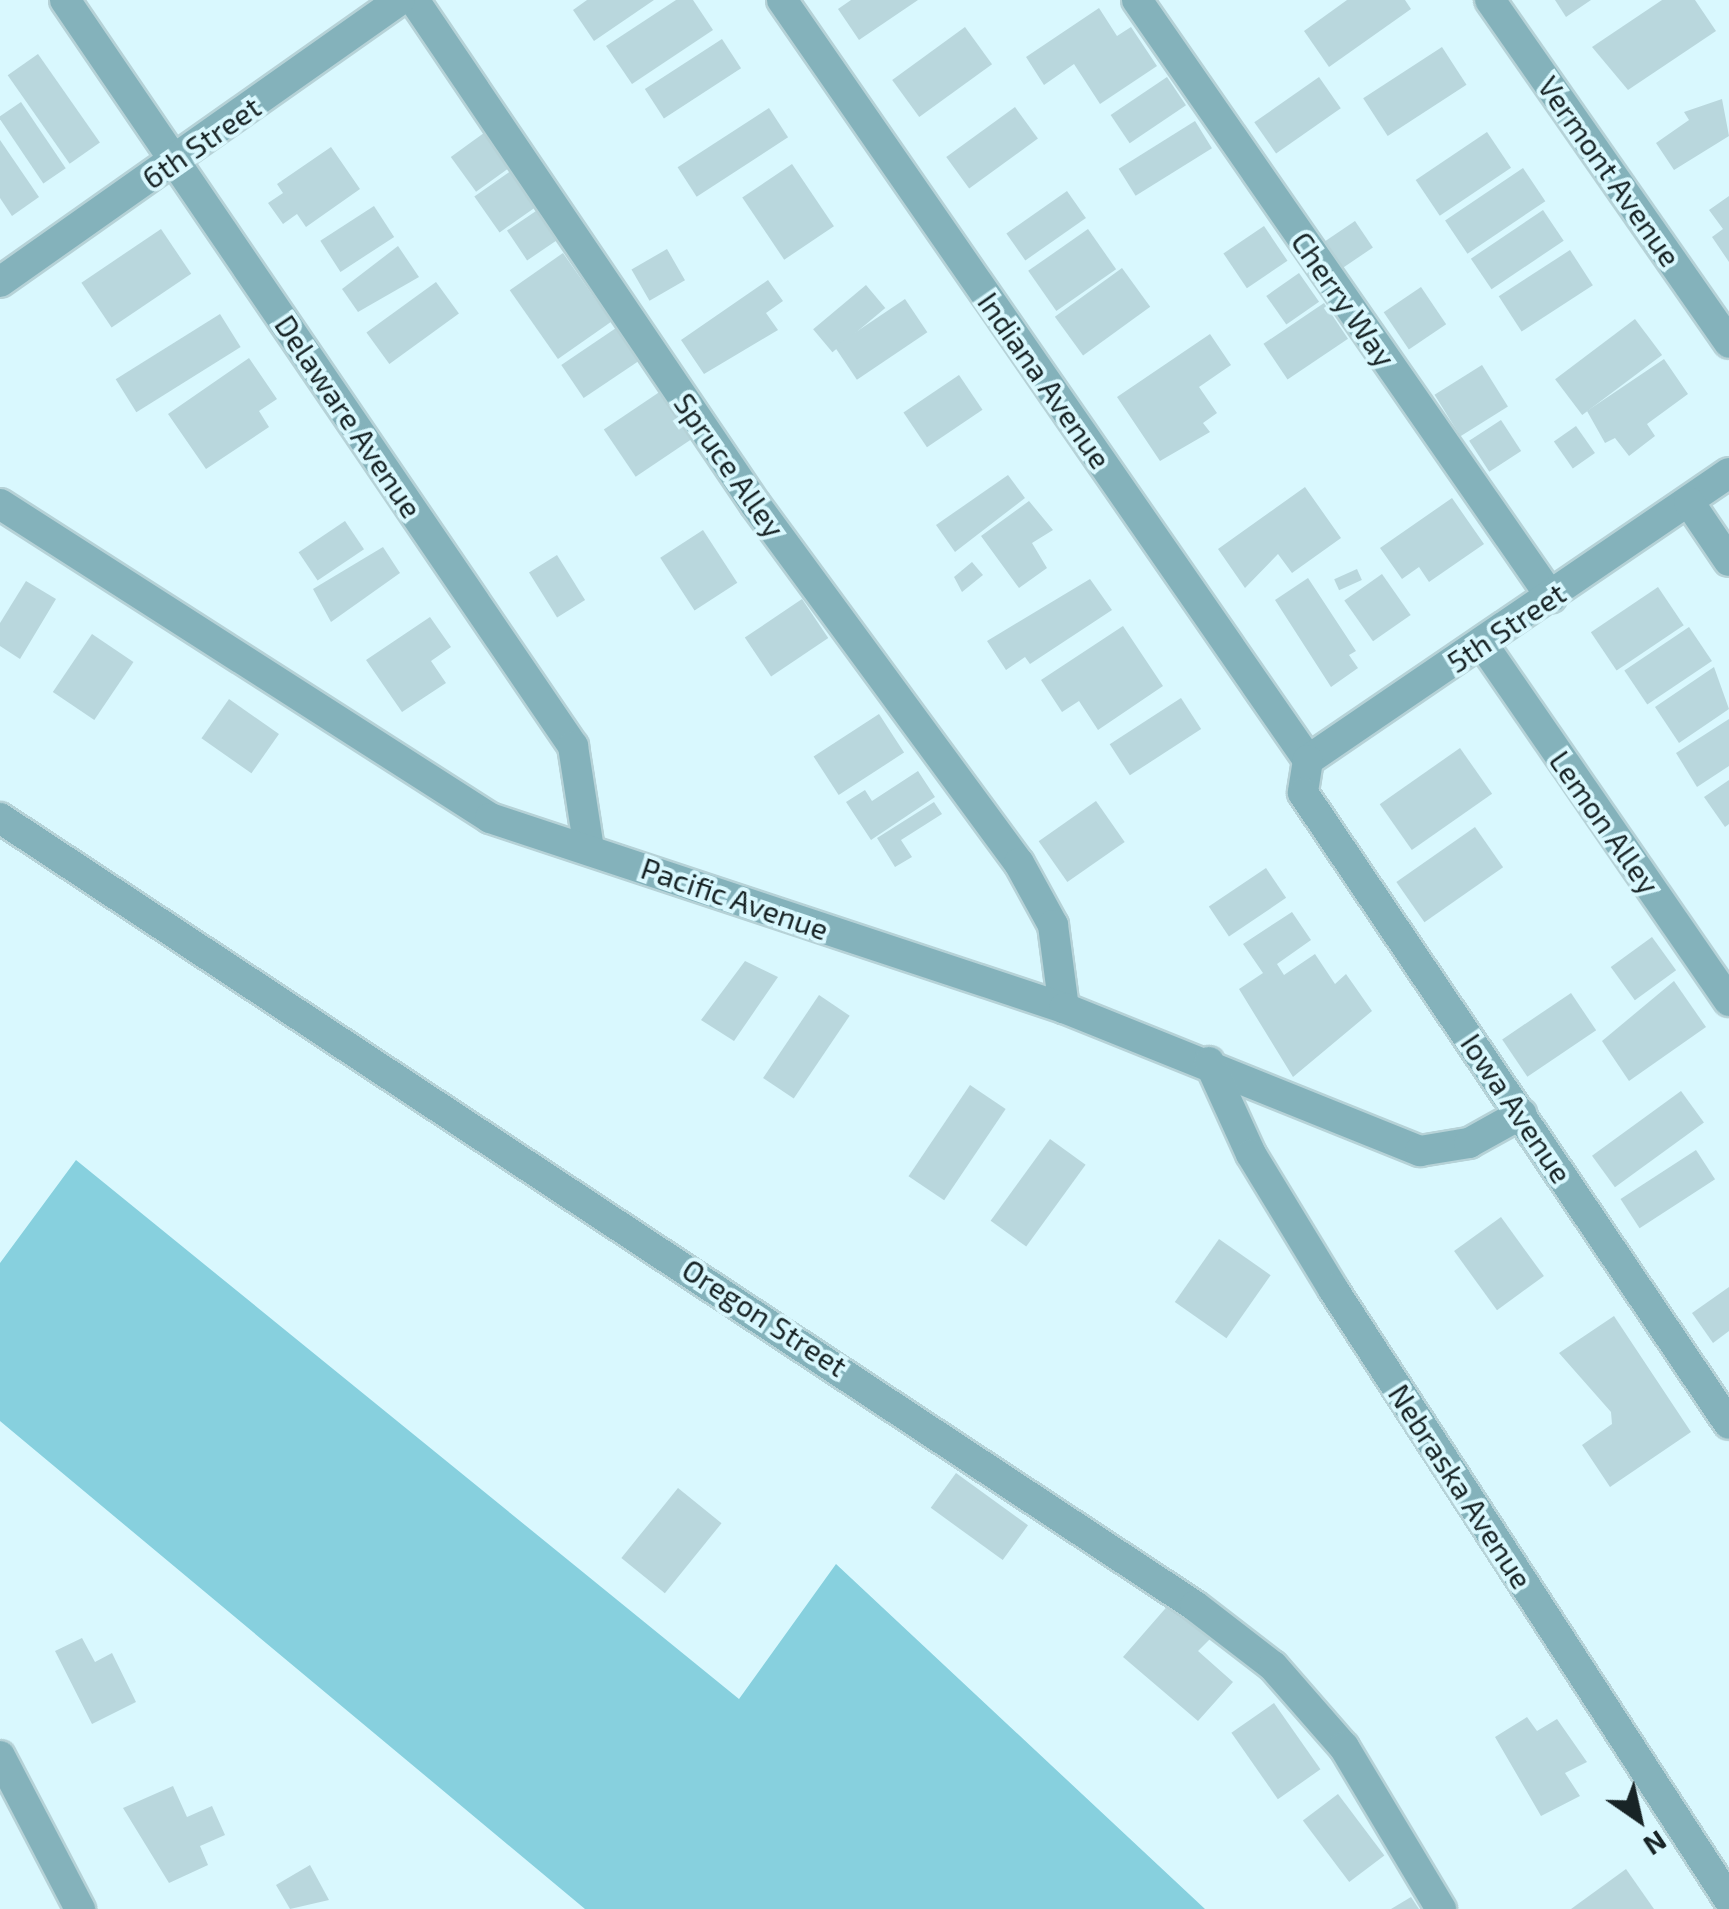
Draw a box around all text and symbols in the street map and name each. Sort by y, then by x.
street label: Vermont Avenue [1531,69,1689,273]
street label: 6th Street [135,88,267,196]
street label: Cherry Way [1284,224,1404,374]
street label: Indiana Avenue [971,285,1119,475]
street label: Delaware Avenue [268,307,430,525]
street label: Spruce Alley [667,385,793,545]
street label: 5th Street [1440,574,1572,680]
street label: Lemon Alley [1542,743,1668,901]
street label: Pacific Avenue [636,849,834,947]
street label: Iowa Avenue [1454,1026,1580,1190]
street label: Oregon Street [676,1250,854,1384]
street label: Nebraska Avenue [1381,1377,1541,1595]
north arrow [1589,1769,1689,1869]
text: N [1638,1824,1674,1864]

